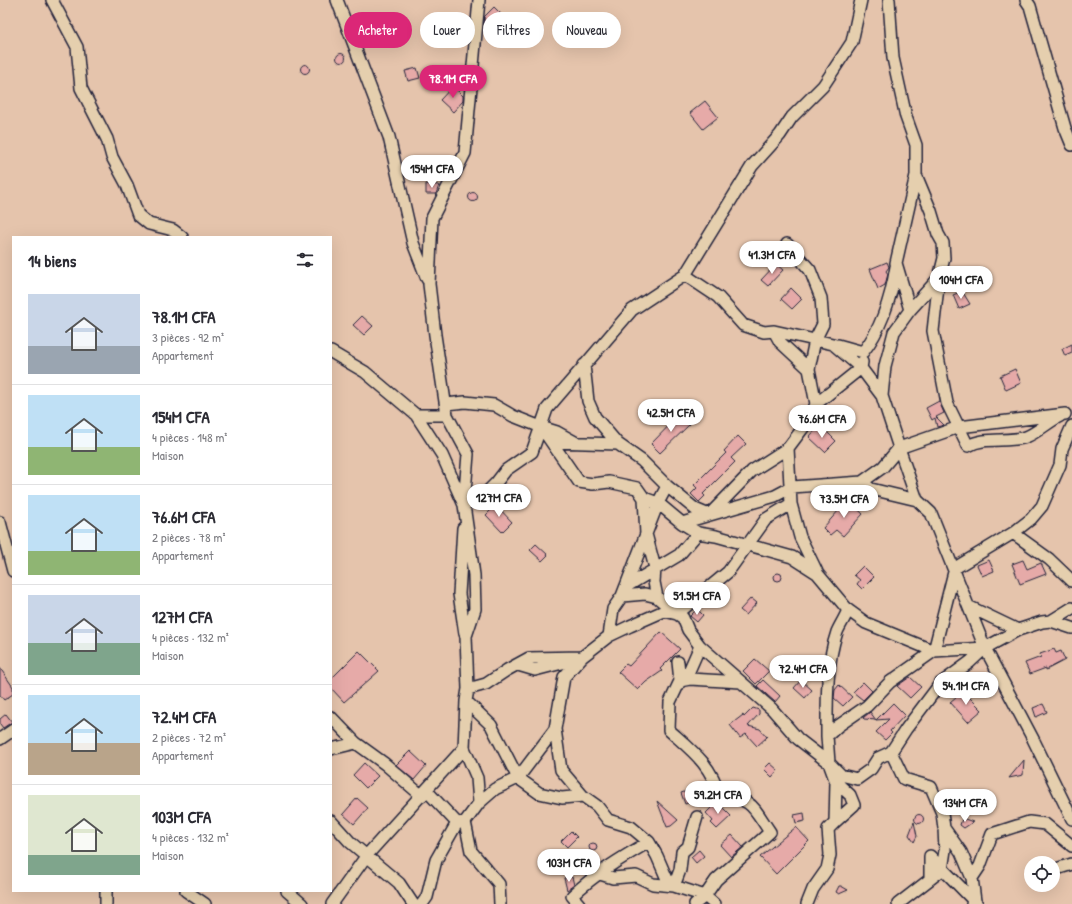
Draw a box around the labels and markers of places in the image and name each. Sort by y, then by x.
pin: 78.1M CFA [407,65,499,99]
pin: 154M CFA [391,155,473,189]
pin: 41.3M CFA [726,241,818,275]
pin: 104M CFA [920,266,1002,300]
pin: 42.5M CFA [625,399,717,433]
pin: 76.6M CFA [776,405,868,439]
pin: 127M CFA [458,484,540,518]
pin: 73.5M CFA [798,485,890,519]
pin: 51.5M CFA [651,582,743,616]
pin: 72.4M CFA [757,655,849,689]
pin: 54.1M CFA [920,672,1012,706]
pin: 59.2M CFA [672,781,764,815]
pin: 134M CFA [924,789,1006,823]
pin: 103M CFA [528,849,610,883]

